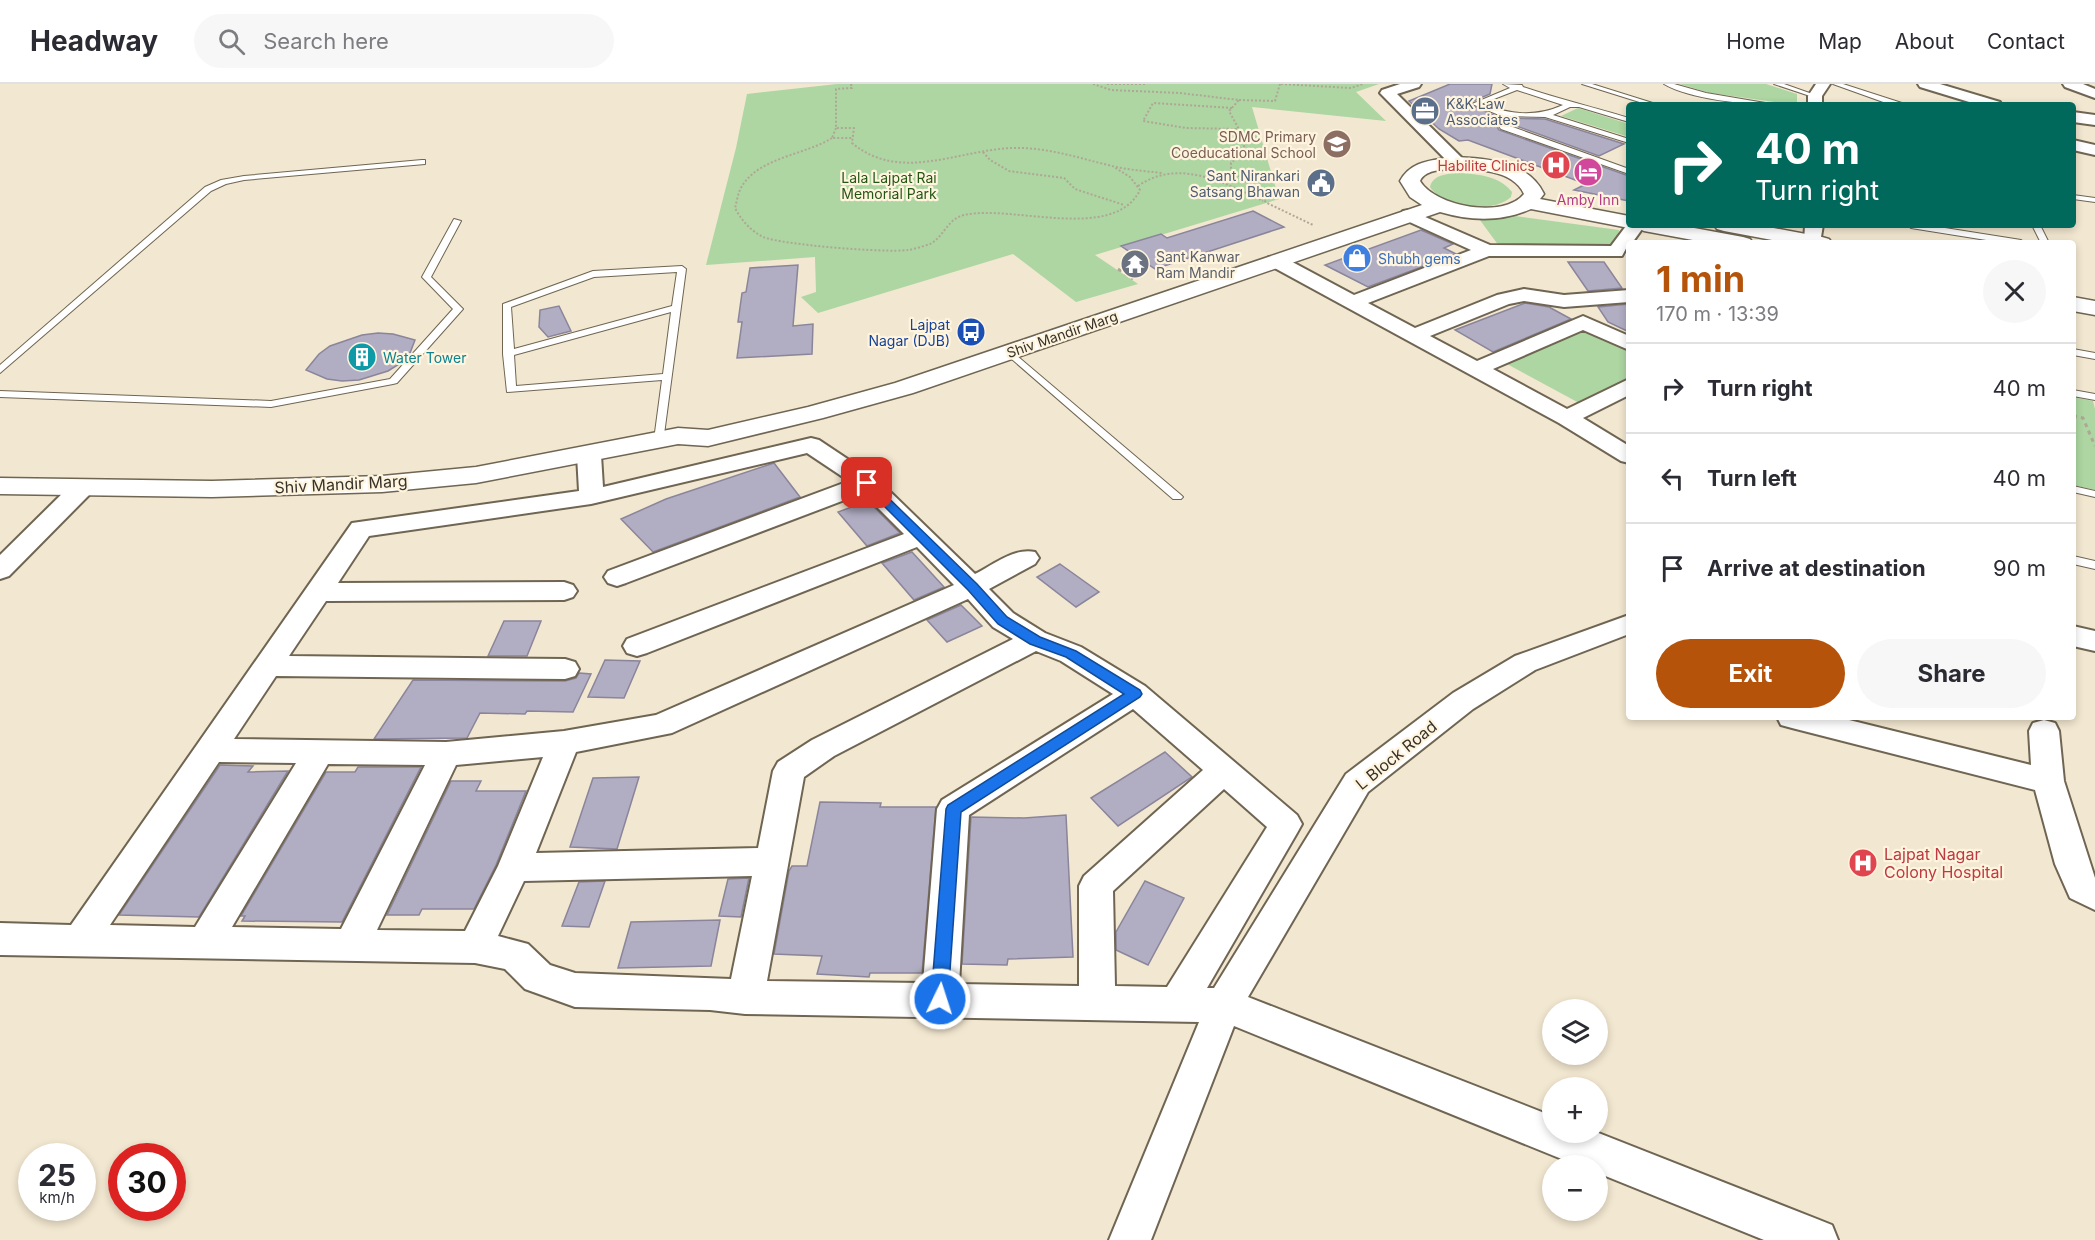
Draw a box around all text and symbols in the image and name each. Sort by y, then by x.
search box [194,14,614,68]
text: Headway [30,24,158,58]
icon: search [215,25,248,58]
text: Search here [263,28,389,54]
text: Home [1726,29,1785,54]
text: Map [1818,29,1862,54]
text: About [1895,29,1954,54]
text: Contact [1987,29,2065,54]
office icon: K&K Law Associates [1409,95,1441,127]
place label: K&K Law Associates [1446,95,1518,128]
text: 40 m [1755,123,1860,174]
icon: right [1656,126,1734,204]
place label: SDMC Primary Coeducational School [1171,128,1316,161]
school or university icon: SDMC Primary Coeducational School [1321,128,1353,160]
hospital icon: Habilite Clinics [1540,149,1572,181]
hotel icon: Amby Inn [1572,156,1604,188]
place label: Habilite Clinics [1437,157,1535,174]
place label: Sant Nirankari Satsang Bhawan [1190,167,1300,200]
public building icon: Sant Nirankari Satsang Bhawan [1305,167,1337,199]
park label: Lala Lajpat Rai Memorial Park [841,169,937,202]
text: Turn right [1755,174,1879,207]
place label: Amby Inn [1557,191,1619,208]
shop icon: Shubh gems [1341,242,1373,274]
temple icon: Sant Kanwar Ram Mandir [1119,248,1151,280]
place label: Sant Kanwar Ram Mandir [1156,248,1240,281]
place label: Shubh gems [1378,250,1461,267]
text: 1 min [1656,257,1745,301]
button: close [1983,260,2046,323]
text: 170 m · 13:39 [1656,302,1779,326]
street label: Shiv Mandir Marg [1004,307,1120,361]
place label: Lajpat Nagar (DJB) [868,316,950,349]
bus stop icon: Lajpat Nagar (DJB) [955,316,987,348]
building icon: Water Tower [346,341,378,373]
place label: Water Tower [383,349,466,366]
icon: right [1656,372,1689,405]
text: Turn right [1707,375,1813,401]
text: 40 m [1992,375,2046,401]
pin [841,457,892,508]
icon: left [1656,462,1689,495]
text: Turn left [1707,465,1797,491]
text: 40 m [1992,465,2046,491]
icon: arrive [850,466,883,499]
street label: Shiv Mandir Marg [274,471,408,497]
icon: arrive [1656,552,1689,585]
text: Arrive at destination [1707,555,1926,581]
text: 90 m [1993,555,2046,581]
button: Exit [1656,639,1845,708]
button: Share [1857,639,2046,708]
street label: L Block Road [1351,716,1441,794]
place label: Lajpat Nagar Colony Hospital [1884,844,2003,882]
hospital icon: Lajpat Nagar Colony Hospital [1847,847,1879,879]
position arrow [908,967,972,1031]
map controls [1542,999,1608,1221]
button: layers [1542,999,1608,1065]
button: + [1542,1077,1608,1143]
speed limit sign: 30 [108,1143,186,1221]
button: − [1542,1155,1608,1221]
text: 25 [38,1157,76,1193]
text: km/h [39,1188,75,1207]

